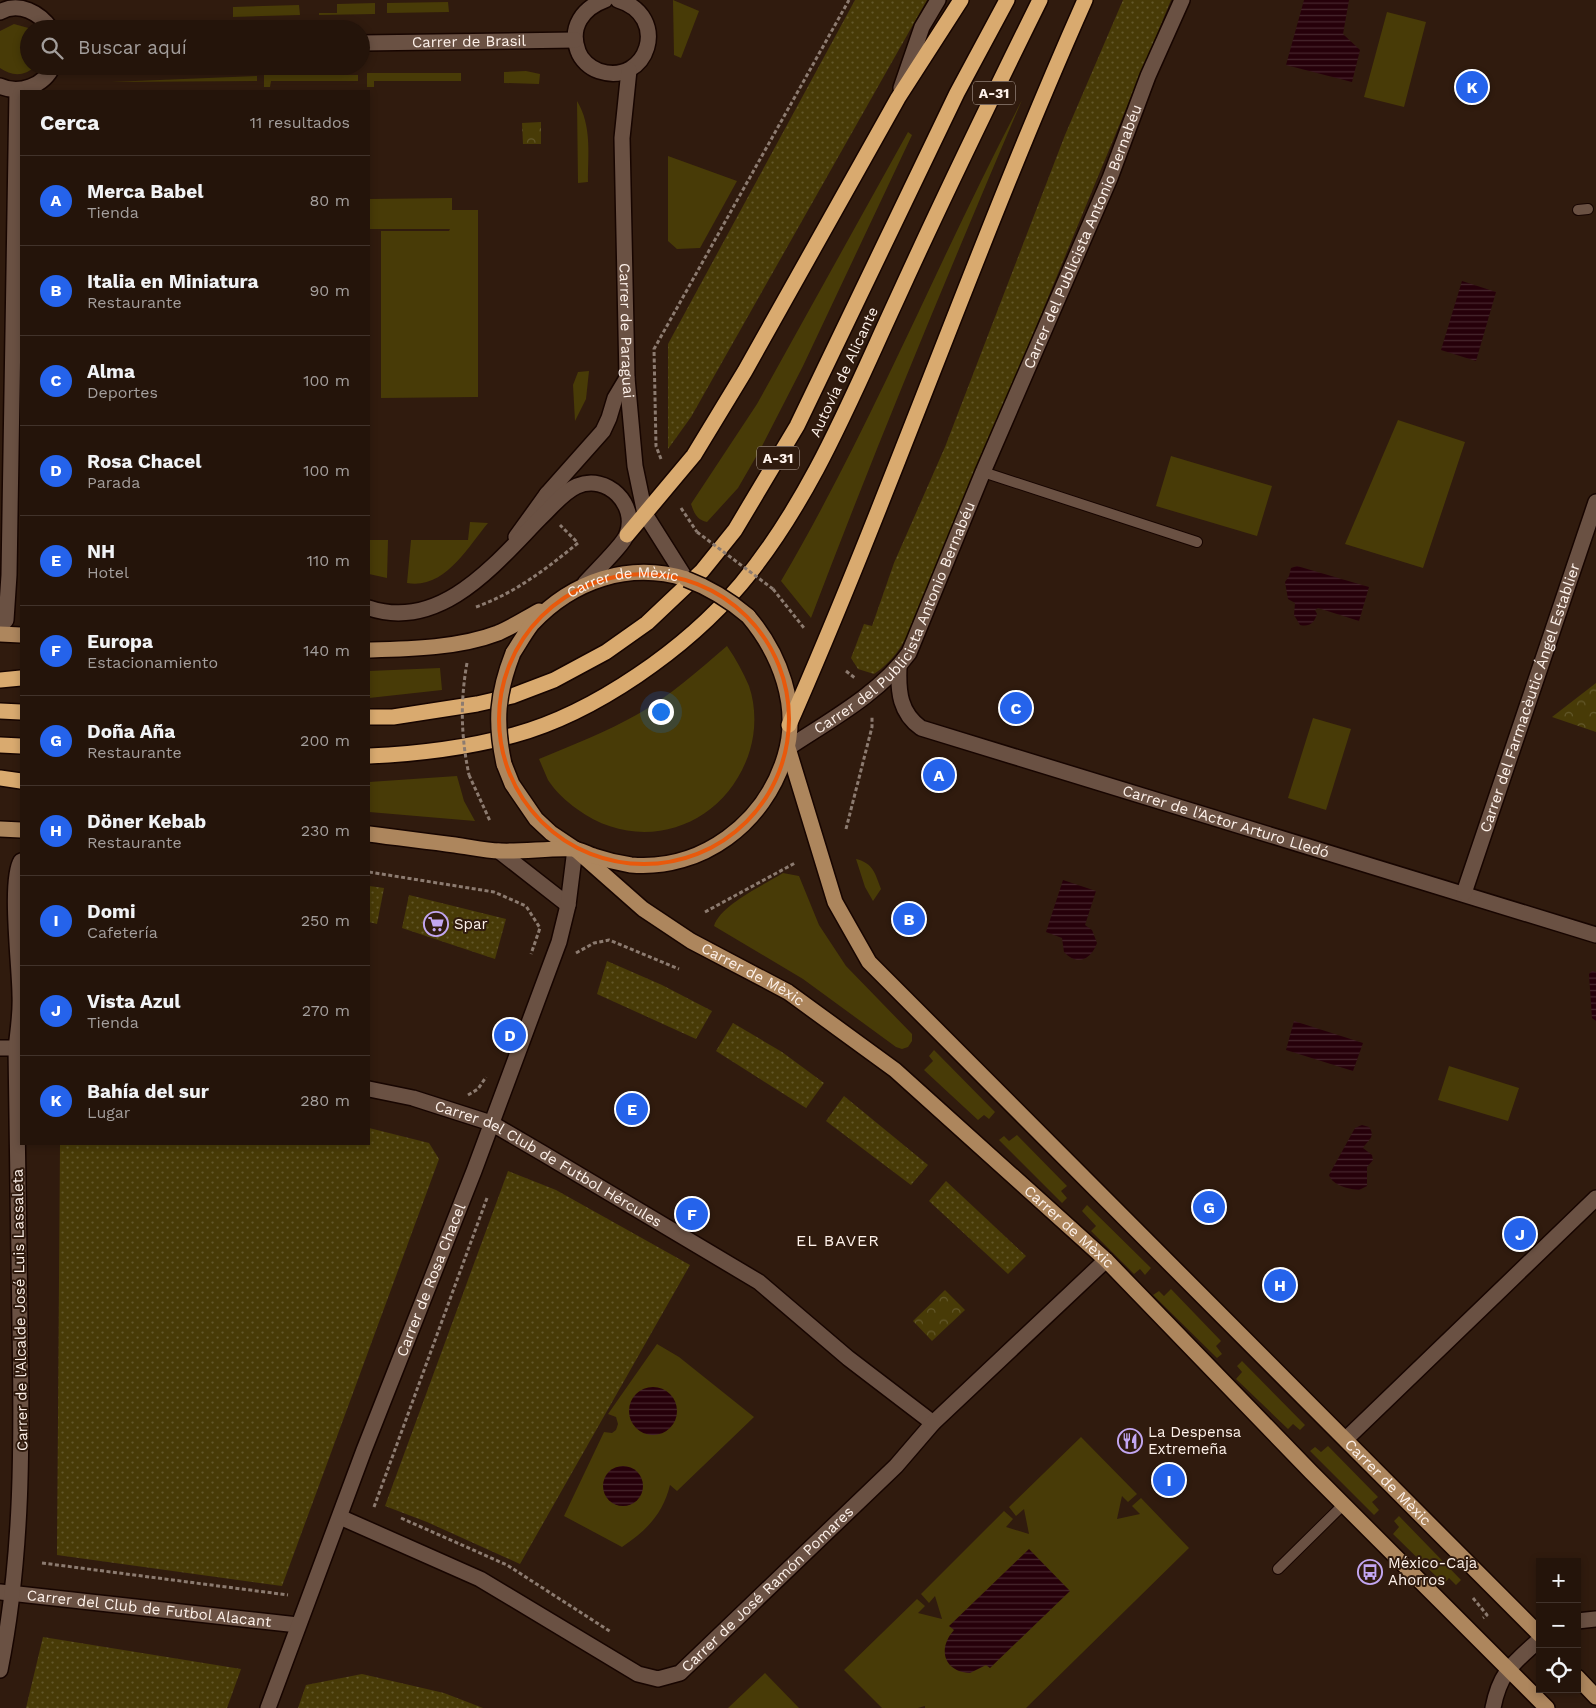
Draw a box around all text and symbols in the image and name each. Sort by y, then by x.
search box [20,20,370,75]
street label: Carrer de Brasil [412,32,527,51]
icon: search [38,34,66,62]
text: Buscar aquí [78,36,187,59]
pin: K [1456,68,1488,106]
road number: A-31 [973,82,1015,105]
street label: Carrer del Publicista Antonio Bernabéu [1020,102,1146,372]
text: Cerca [40,110,99,135]
text: 11 resultados [250,113,350,132]
text: Merca Babel [87,180,203,203]
text: A [51,191,61,210]
text: 80 m [309,191,350,210]
text: Tienda [87,203,139,222]
street label: Carrer de Paraguai [616,263,638,399]
text: Italia en Miniatura [87,270,259,293]
text: B [51,281,61,300]
text: 90 m [309,281,350,300]
text: Restaurante [87,293,182,312]
street label: Autovía de Alicante [806,304,882,440]
text: Alma [87,360,135,383]
text: C [51,371,61,390]
text: 100 m [303,371,350,390]
text: Deportes [87,383,158,402]
road number: A-31 [757,446,799,469]
text: Rosa Chacel [87,450,201,473]
text: D [50,461,62,480]
text: 100 m [303,461,350,480]
text: Parada [87,473,140,492]
street label: Carrer del Publicista Antonio Bernabéu [810,499,979,738]
text: NH [87,540,115,563]
text: E [51,551,61,570]
text: 110 m [307,551,350,570]
street label: Carrer del Farmacèutic Ángel Establier [1476,561,1584,835]
text: Hotel [87,563,129,582]
street label: Carrer de Mèxic [564,563,681,602]
text: Europa [87,630,153,653]
text: F [51,641,61,660]
text: 140 m [303,641,350,660]
text: Estacionamiento [87,653,218,672]
pin: C [1000,689,1032,727]
your location [648,699,674,725]
text: Doña Aña [87,720,175,743]
text: G [50,731,62,750]
text: 200 m [300,731,350,750]
text: Restaurante [87,743,182,762]
pin: A [923,756,955,794]
street label: Carrer de l'Actor Arturo Lledó [1120,781,1332,862]
text: Döner Kebab [87,810,206,833]
text: H [50,821,62,840]
text: 230 m [301,821,350,840]
text: Restaurante [87,833,182,852]
text: Domi [87,900,135,923]
pin: B [893,900,925,938]
text: I [53,911,59,930]
text: 250 m [301,911,350,930]
supermarket icon: Spar [423,911,449,937]
place label: Spar [454,915,488,933]
text: Cafetería [87,923,158,942]
street label: Carrer de Mèxic [698,939,808,1010]
text: Vista Azul [87,990,181,1013]
text: J [51,1001,61,1020]
text: 270 m [302,1001,350,1020]
text: Tienda [87,1013,139,1032]
pin: D [494,1016,526,1054]
text: Bahía del sur [87,1080,209,1103]
pin: E [616,1090,648,1128]
text: K [50,1091,62,1110]
text: 280 m [300,1091,350,1110]
street label: Carrer del Club de Futbol Hércules [432,1097,665,1231]
text: Lugar [87,1103,130,1122]
street label: Carrer de l'Alcalde José Luis Lassaleta [9,1168,31,1451]
street label: Carrer de Mèxic [1020,1182,1118,1272]
pin: G [1193,1188,1225,1226]
pin: F [676,1195,708,1233]
street label: Carrer de Rosa Chacel [393,1200,469,1359]
pin: J [1504,1215,1536,1253]
district label: EL BAVER [796,1231,880,1250]
pin: H [1264,1266,1296,1304]
place label: La Despensa Extremeña [1148,1423,1242,1458]
restaurant icon: La Despensa Extremeña [1117,1428,1143,1454]
street label: Carrer de Mèxic [1341,1435,1435,1530]
pin: I [1153,1461,1185,1499]
street label: Carrer de José Ramón Pomares [678,1502,857,1676]
place label: México-Caja Ahorros [1388,1554,1478,1589]
map controls [1536,1558,1581,1693]
button: + [1536,1558,1581,1603]
bus stop icon: México-Caja Ahorros [1357,1559,1383,1585]
street label: Carrer del Club de Futbol Alacant [26,1586,273,1631]
button: − [1536,1603,1581,1648]
button: locate [1536,1648,1581,1693]

